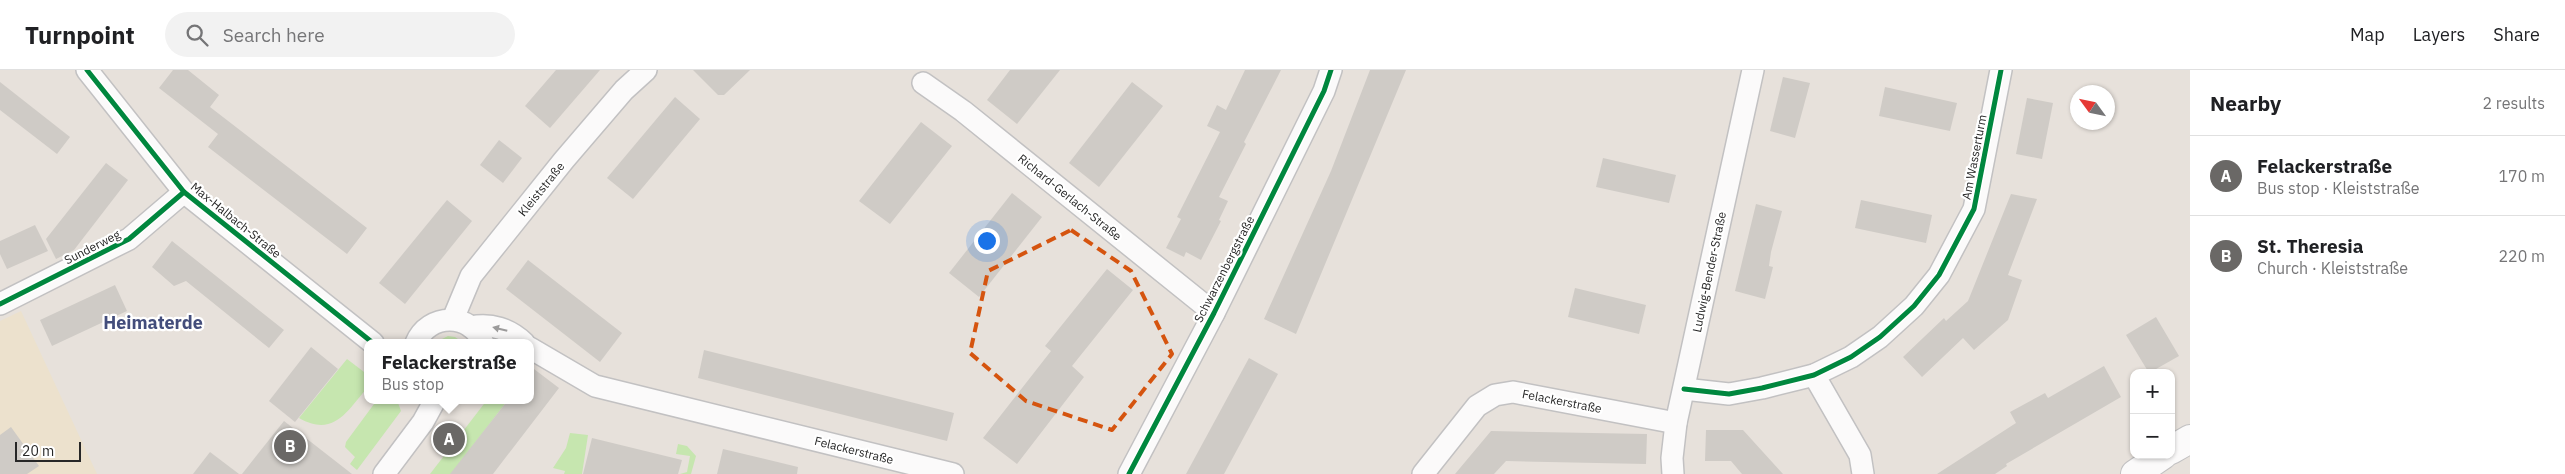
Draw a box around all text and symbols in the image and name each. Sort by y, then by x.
search box [165,12,515,57]
text: Turnpoint [25,19,135,51]
icon: search [183,21,211,49]
text: Search here [223,23,325,47]
text: Map [2350,23,2385,46]
text: Layers [2413,23,2465,46]
text: Share [2493,23,2540,46]
north arrow [2070,85,2115,130]
text: Nearby [2210,89,2281,117]
text: 2 results [2482,93,2545,113]
street label: Am Wasserturm [1958,113,1990,201]
street label: Richard-Gerlach-Straße [1015,151,1125,244]
text: Felackerstraße [2257,154,2392,178]
street label: Kleiststraße [515,159,568,219]
text: A [2221,166,2231,186]
text: 170 m [2498,166,2545,186]
text: Bus stop · Kleiststraße [2257,178,2420,198]
street label: Max-Halbach-Straße [188,179,284,261]
street label: Ludwig-Bender-Straße [1689,210,1729,334]
street label: Schwarzenbergstraße [1191,213,1258,325]
street label: Sunderweg [62,226,123,267]
your location [974,228,1000,254]
text: St. Theresia [2257,234,2364,258]
text: B [2221,246,2231,266]
text: 220 m [2498,246,2545,266]
text: Church · Kleiststraße [2257,258,2408,278]
district label: Heimaterde [103,311,203,334]
one-way arrow [492,324,507,332]
popup [364,339,534,404]
text: Felackerstraße [381,350,517,374]
map controls [2130,369,2175,459]
button: + [2130,369,2175,414]
text: Bus stop [381,374,444,394]
street label: Felackerstraße [1521,386,1603,416]
button: − [2130,414,2175,459]
pin: A [433,420,465,458]
pin: B [274,427,306,465]
street label: Felackerstraße [813,433,895,467]
scale bar [15,439,81,462]
text: 20 m [22,442,54,460]

